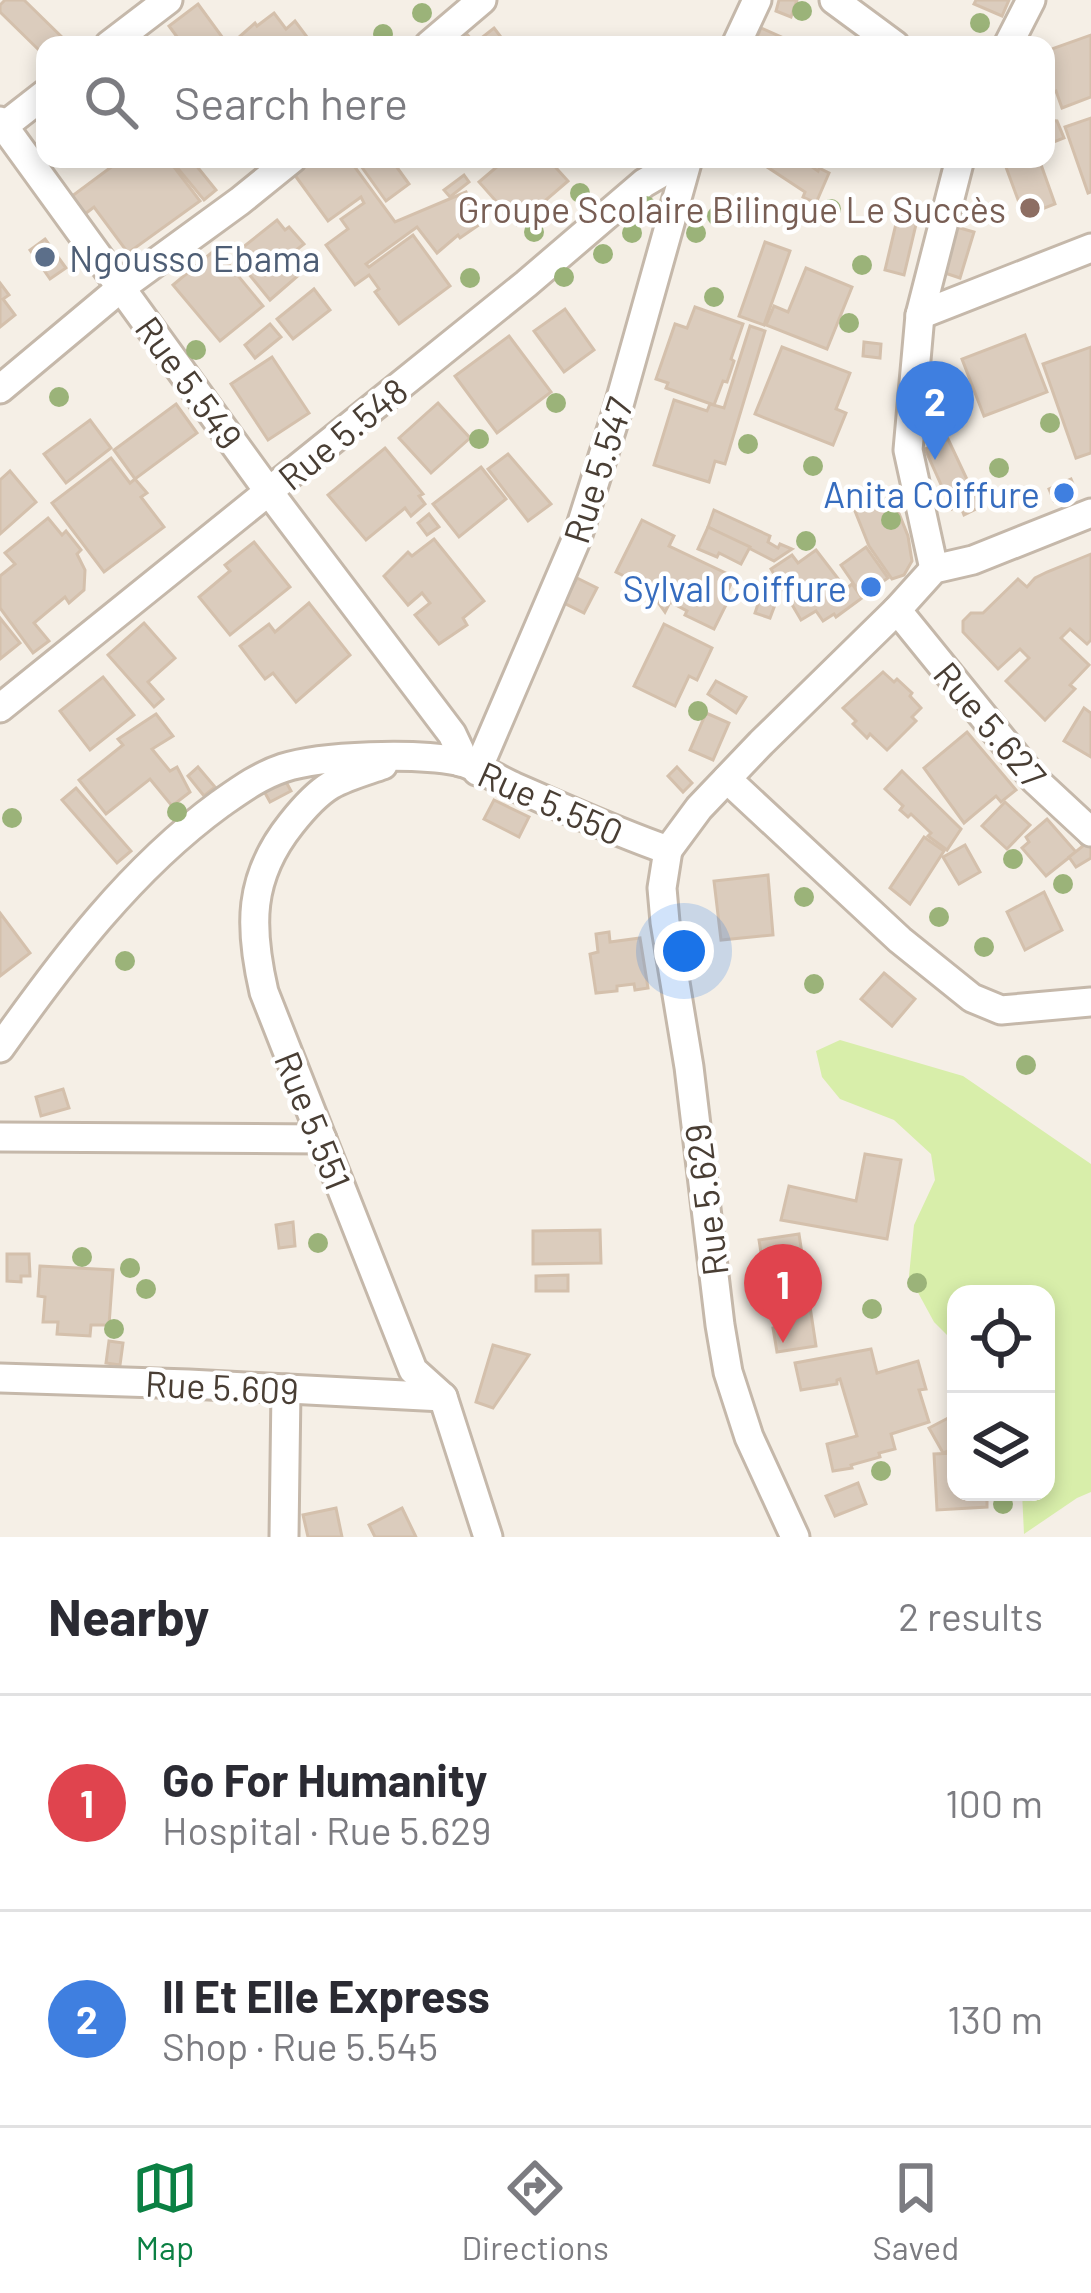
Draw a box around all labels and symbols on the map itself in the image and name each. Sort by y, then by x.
place label: Groupe Scolaire Bilingue Le Succès [458,187,1006,230]
marker: Groupe Scolaire Bilingue Le Succès [1017,195,1043,221]
place label: Ngousso Ebama [69,236,320,279]
marker: Ngousso Ebama [32,244,58,270]
street label: Rue 5.549 [128,307,252,457]
pin: 2 [896,361,974,460]
street label: Rue 5.548 [269,368,415,498]
street label: Rue 5.547 [553,392,641,548]
place label: Anita Coiffure [823,472,1040,515]
marker: Anita Coiffure [1051,480,1077,506]
place label: Sylval Coiffure [623,566,847,609]
marker: Sylval Coiffure [858,574,884,600]
street label: Rue 5.627 [926,652,1056,796]
street label: Rue 5.550 [472,751,630,853]
your location [654,921,714,981]
street label: Rue 5.551 [267,1045,361,1195]
street label: Rue 5.629 [674,1122,736,1278]
pin: 1 [744,1244,822,1343]
street label: Rue 5.609 [144,1361,300,1411]

